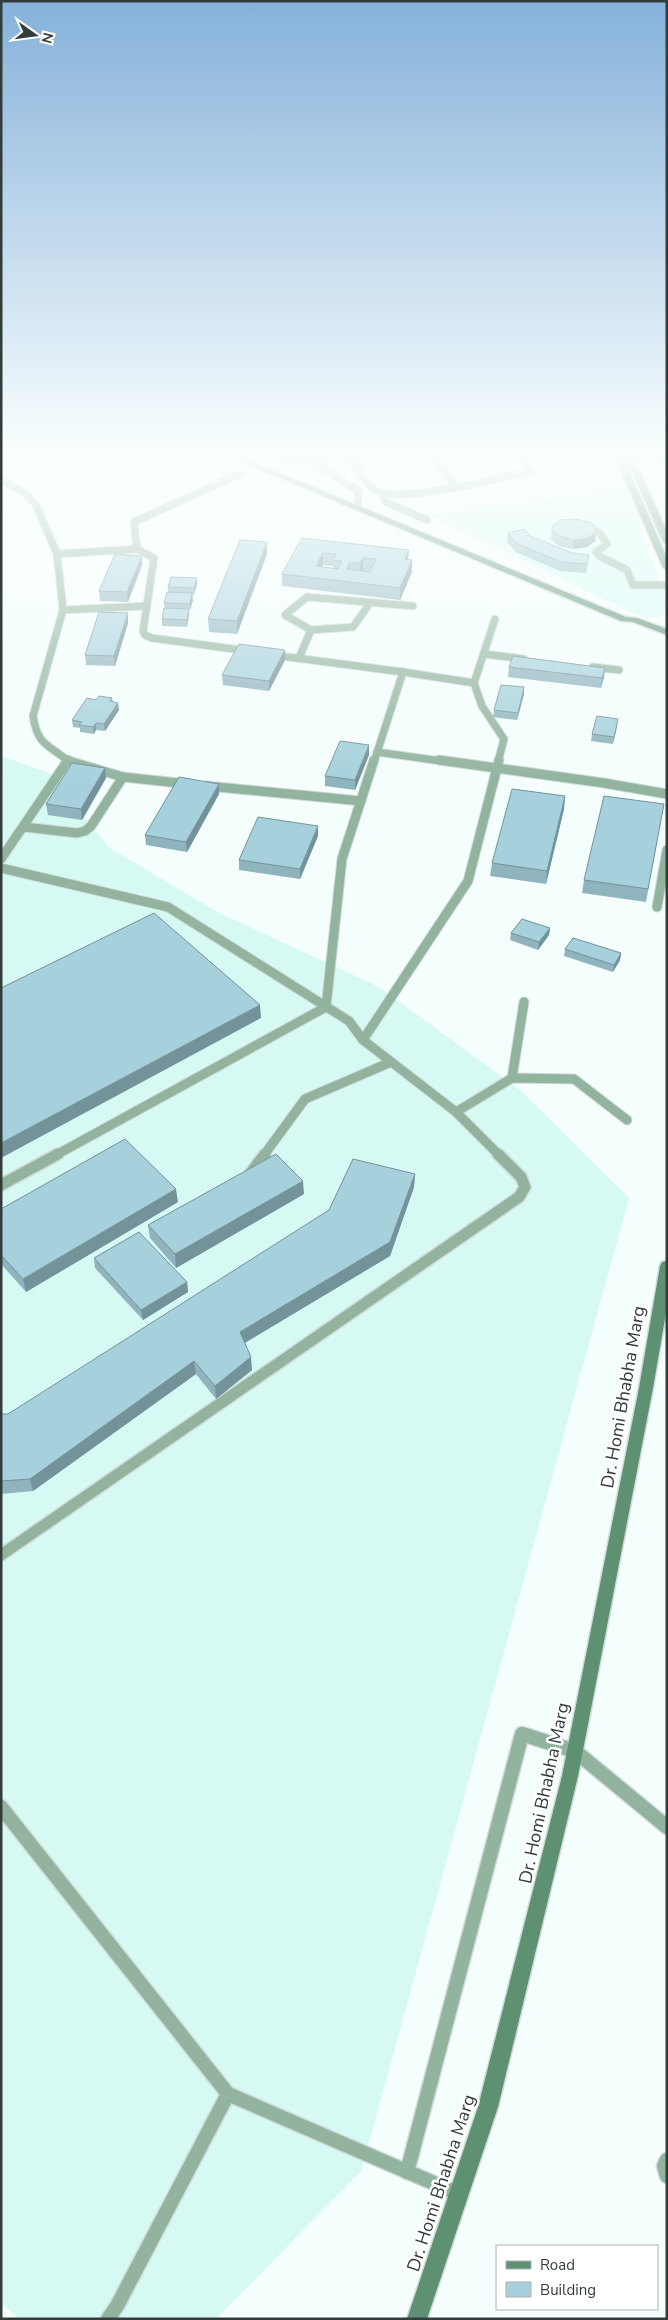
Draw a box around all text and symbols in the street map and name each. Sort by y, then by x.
north arrow [10,10,60,60]
text: N [37,31,58,45]
street label: Dr. Homi Bhabha Marg [595,1304,651,1490]
street label: Dr. Homi Bhabha Marg [513,1700,575,1886]
street label: Dr. Homi Bhabha Marg [401,2091,481,2275]
legend [496,2245,658,2310]
text: Road [540,2255,575,2275]
text: Building [540,2280,596,2300]

